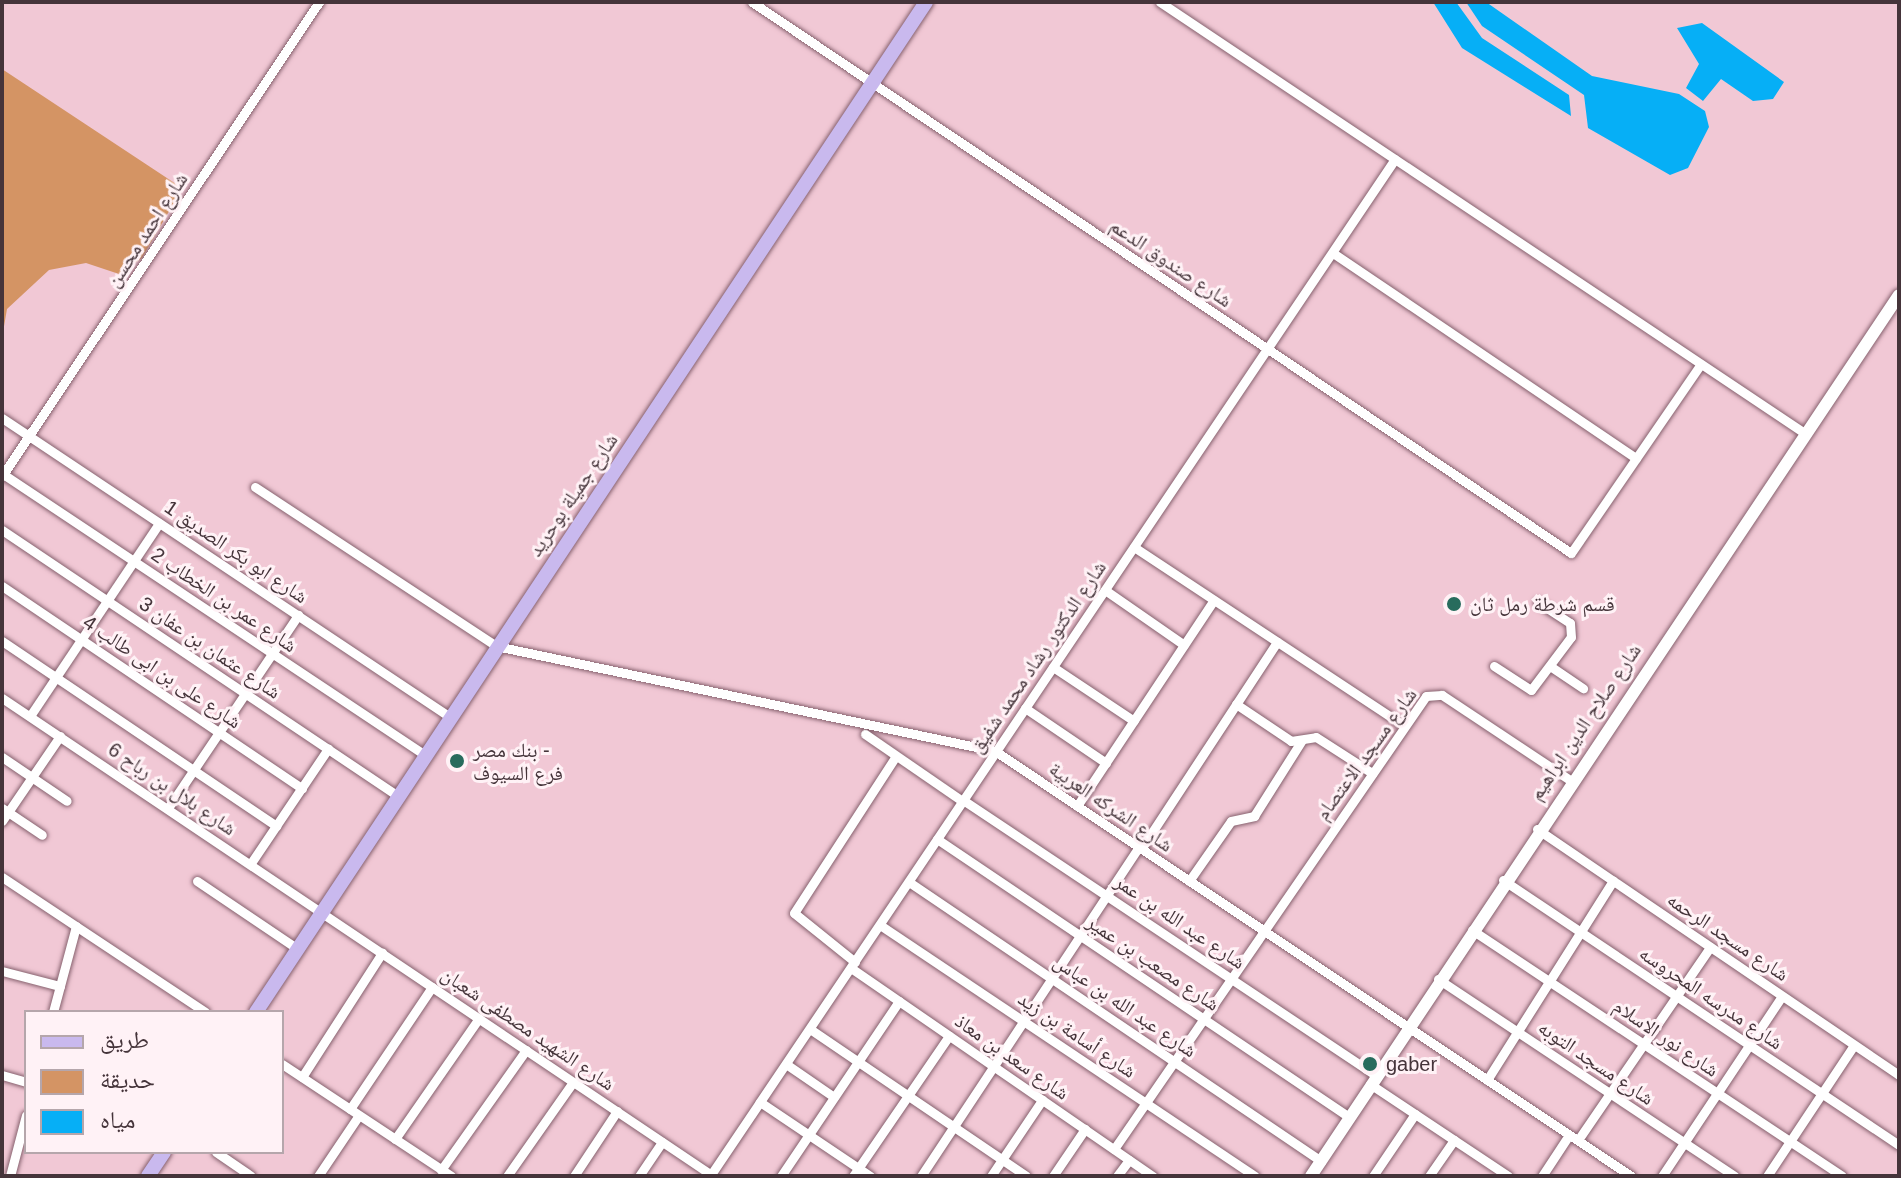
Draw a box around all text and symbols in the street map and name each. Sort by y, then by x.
street label: شارع احمد محسن [101,168,193,292]
street label: شارع صندوق الدعم [1106,213,1236,313]
street label: شارع جميلة بوحريد [523,429,623,561]
street label: شارع ابو بكر الصديق 1 [160,495,312,609]
street label: شارع عمر بن الخطاب 2 [147,542,301,658]
street label: شارع الدكتور رشاد محمد شفيق [965,556,1111,758]
street label: شارع عثمان بن عفان 3 [135,592,285,704]
place label: قسم شرطة رمل ثان [1470,592,1615,616]
marker: قسم شرطة رمل ثان [1445,595,1463,613]
street label: شارع على بن ابى طالب 4 [78,610,246,734]
street label: شارع صلاح الدين ابراهيم [1524,639,1646,805]
street label: شارع مسجد الاعتصام [1310,683,1422,825]
street label: شارع بلال بن رباح 6 [103,737,241,841]
place label: بنك مصر - فرع السيوف [473,738,563,785]
marker: بنك مصر - فرع السيوف [448,752,466,770]
street label: شارع الشركه العربية [1045,757,1177,857]
street label: شارع عبد الله بن عمر [1110,869,1250,975]
street label: شارع مسجد الرحمه [1663,888,1793,986]
street label: شارع مصعب بن عمير [1082,910,1224,1016]
street label: شارع مدرسه المحروسه [1635,941,1787,1055]
street label: شارع عبد الله بن عباس [1049,949,1201,1063]
street label: شارع الشهيد مصطفى شعبان [437,962,619,1096]
street label: شارع أسامة بن زيد [1013,987,1141,1083]
street label: شارع نور الاسلام [1609,994,1723,1082]
street label: شارع سعد بن معاذ [950,1009,1074,1105]
legend [24,1010,284,1154]
street label: شارع مسجد التوبه [1534,1015,1658,1111]
text: طريق [100,1026,149,1053]
place label: gaber [1386,1052,1437,1076]
marker: gaber [1361,1055,1379,1073]
text: حديقة [100,1066,155,1093]
text: مياه [100,1106,135,1133]

